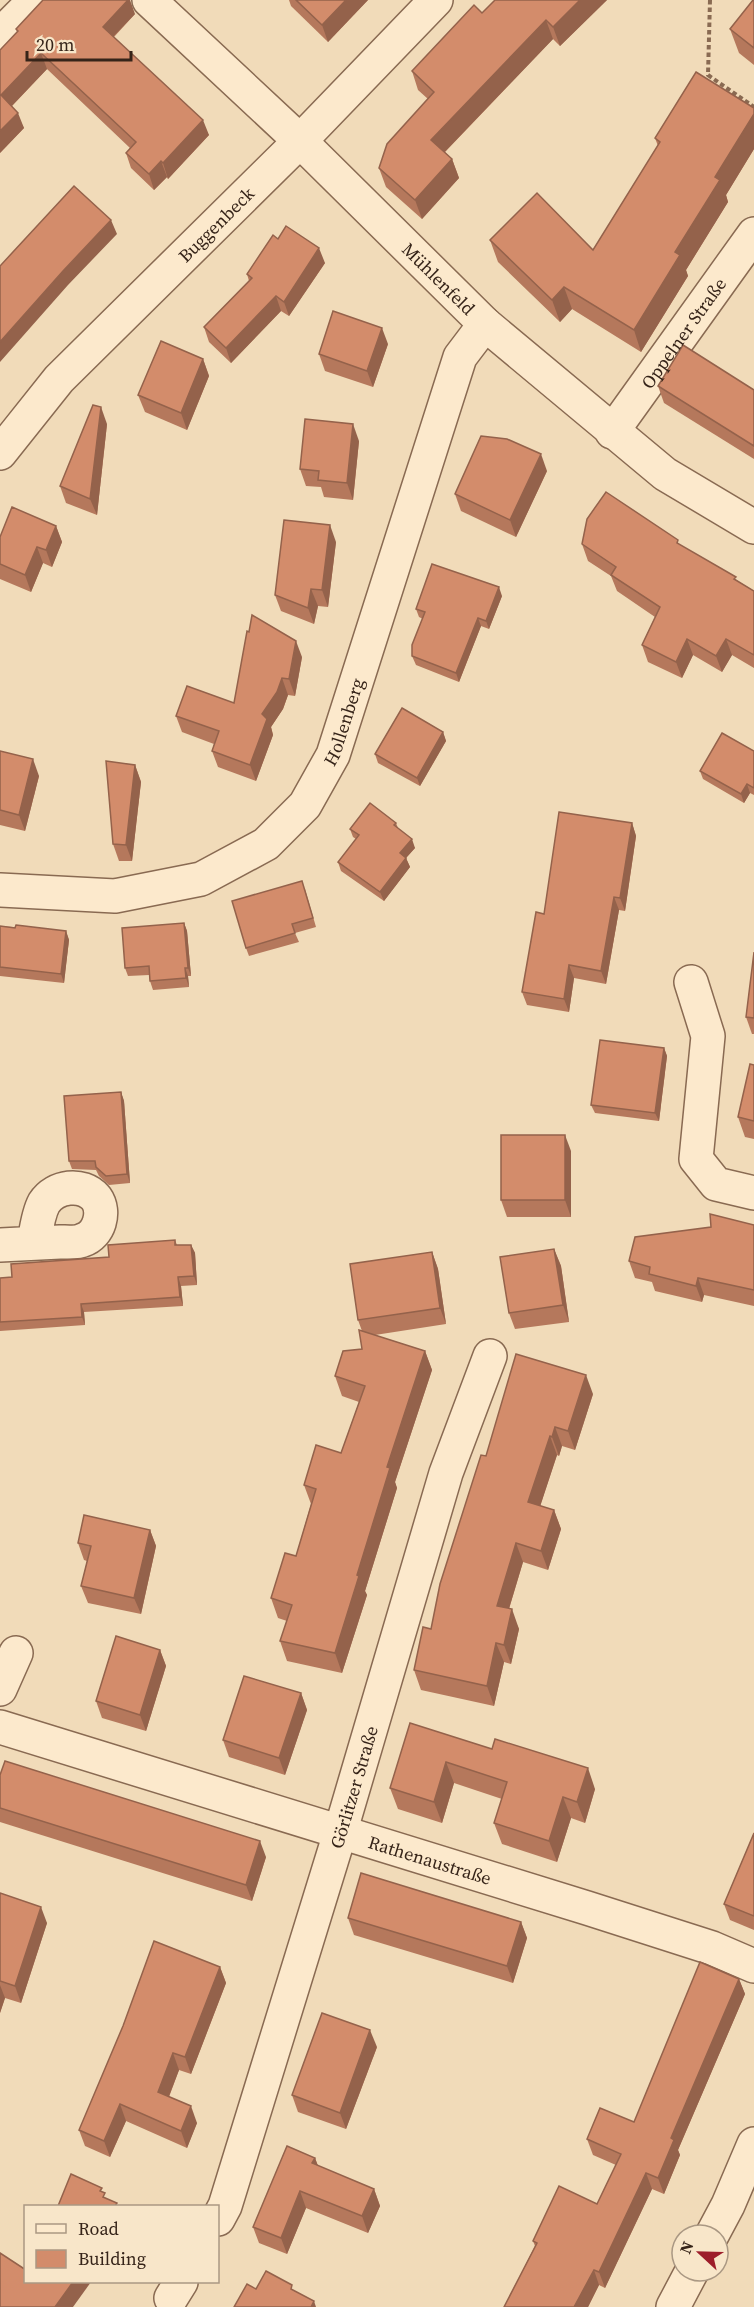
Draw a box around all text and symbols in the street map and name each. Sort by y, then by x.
scale bar [27,24,130,62]
text: 20 m [36,32,74,57]
street label: Buggenbeck [172,181,259,267]
street label: Mühlenfeld [397,237,481,320]
street label: Oppelner Straße [635,272,731,393]
street label: Hollenberg [317,675,369,770]
street label: Görlitzer Straße [323,1723,383,1851]
street label: Rathenaustraße [365,1829,495,1890]
legend [24,2205,219,2283]
text: Road [78,2216,119,2241]
north arrow [670,2223,730,2283]
text: N [674,2238,699,2257]
text: Building [78,2246,146,2271]

